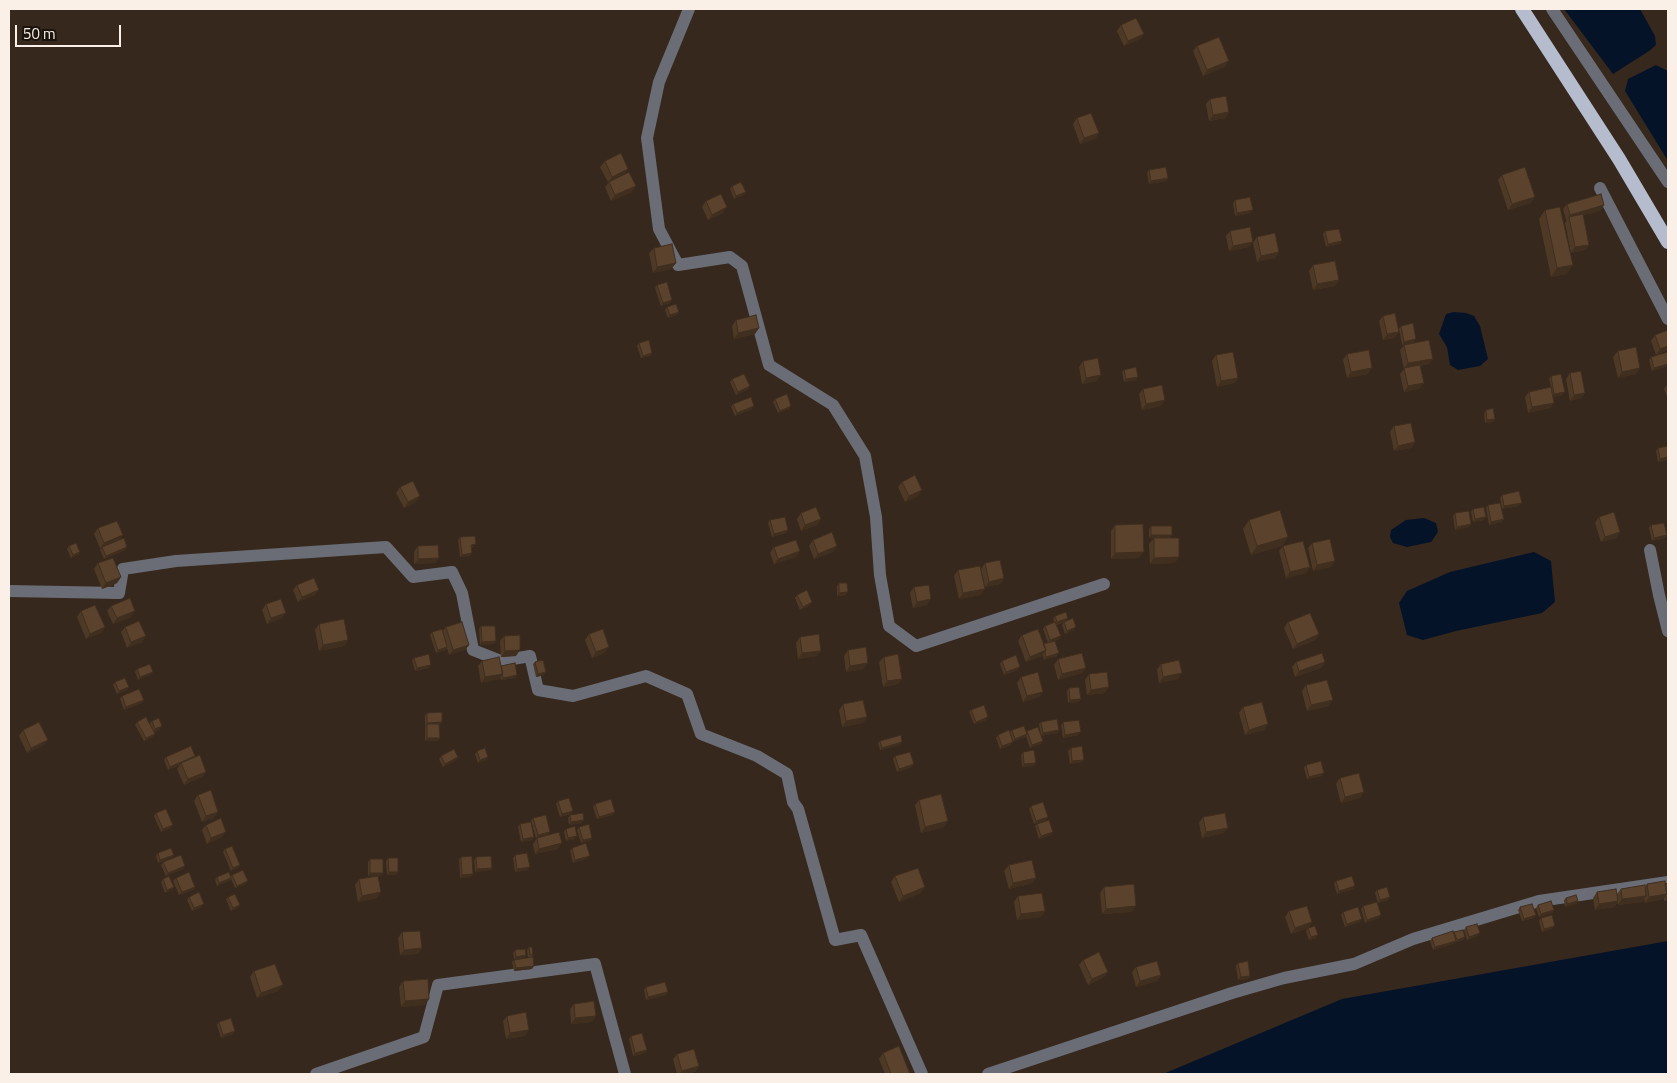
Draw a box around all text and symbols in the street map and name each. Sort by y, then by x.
scale bar [18,15,124,47]
text: 50 m [23,22,56,45]

